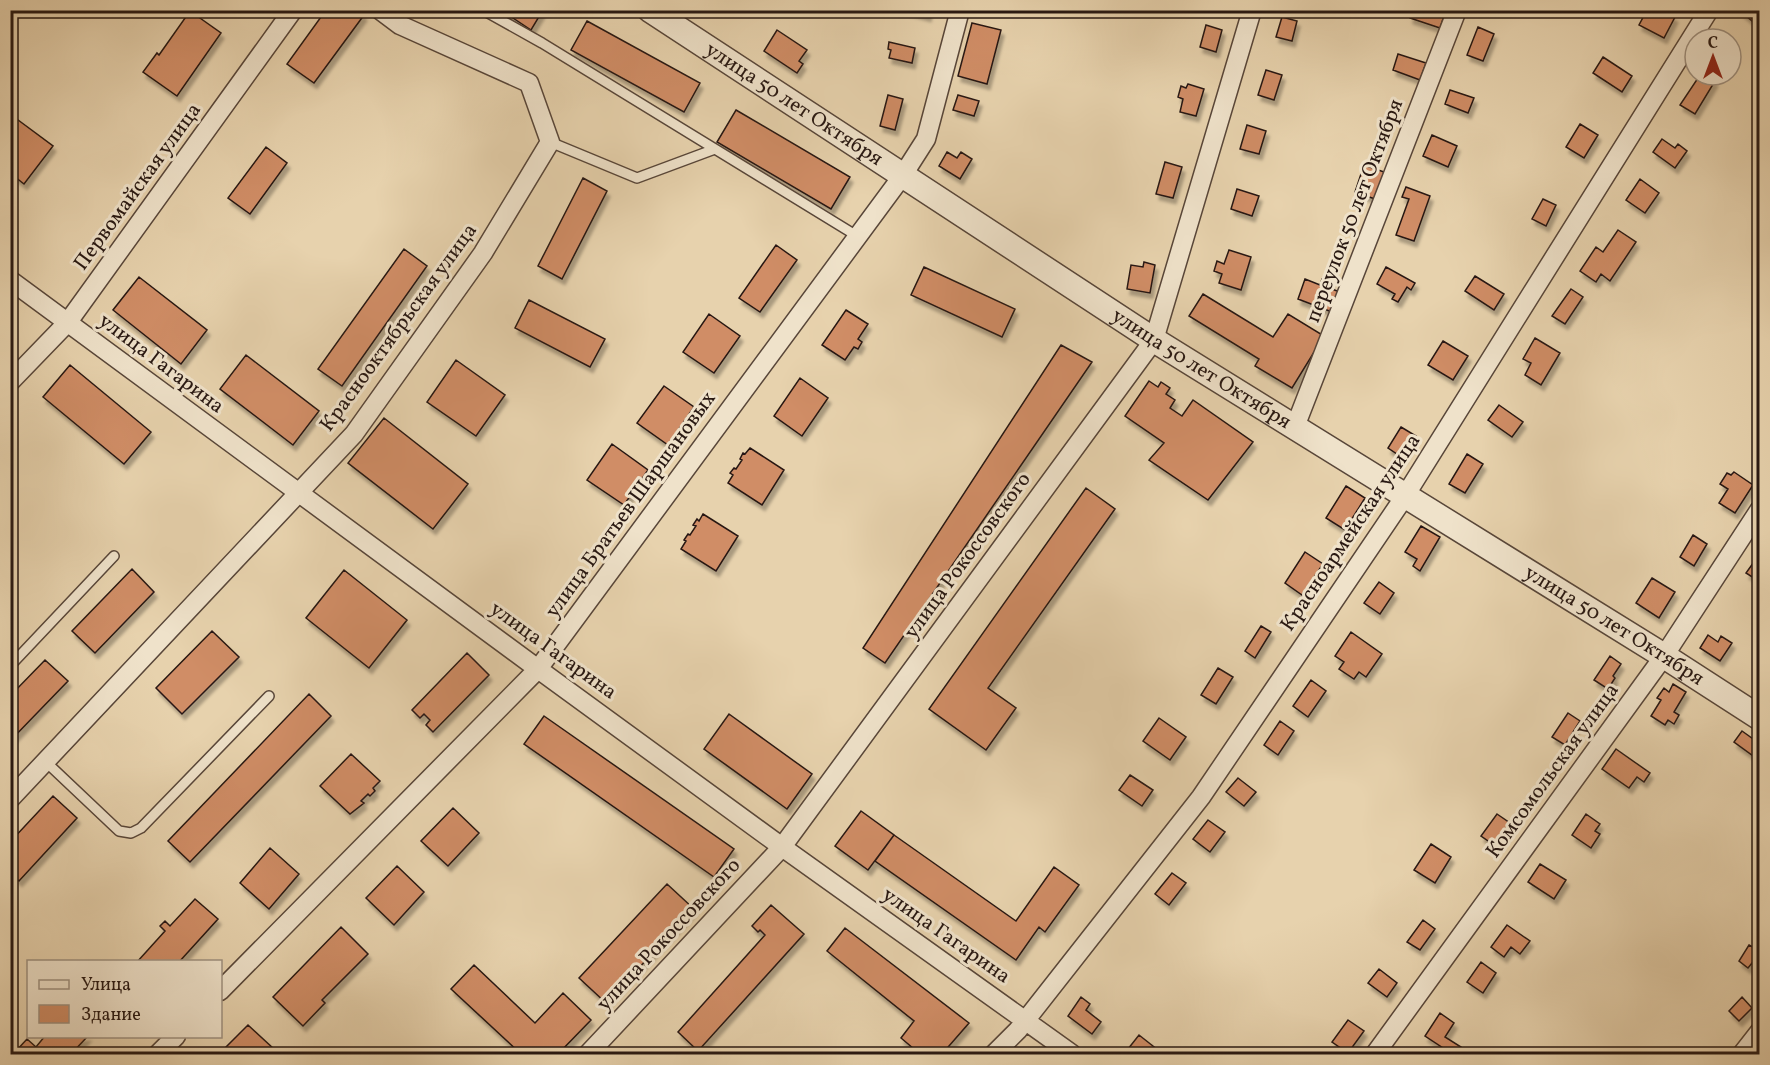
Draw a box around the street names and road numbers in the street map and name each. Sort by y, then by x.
street label: улица 50 лет Октября [699,35,889,173]
street label: переулок 50 лет Октября [1299,95,1411,327]
street label: Первомайская улица [67,97,209,277]
street label: Краснооктябрьская улица [313,218,485,438]
street label: улица 50 лет Октября [1106,302,1297,436]
street label: улица Гагарина [92,307,230,421]
street label: улица Братьев Шаршановых [539,386,723,624]
street label: Красноармейская улица [1274,428,1428,638]
street label: улица Рокоссовского [898,467,1038,645]
street label: улица 50 лет Октября [1519,558,1710,693]
street label: улица Гагарина [484,595,622,707]
street label: Комсомольская улица [1480,677,1626,865]
street label: улица Рокоссовского [590,852,748,1018]
street label: улица Гагарина [876,881,1016,991]

